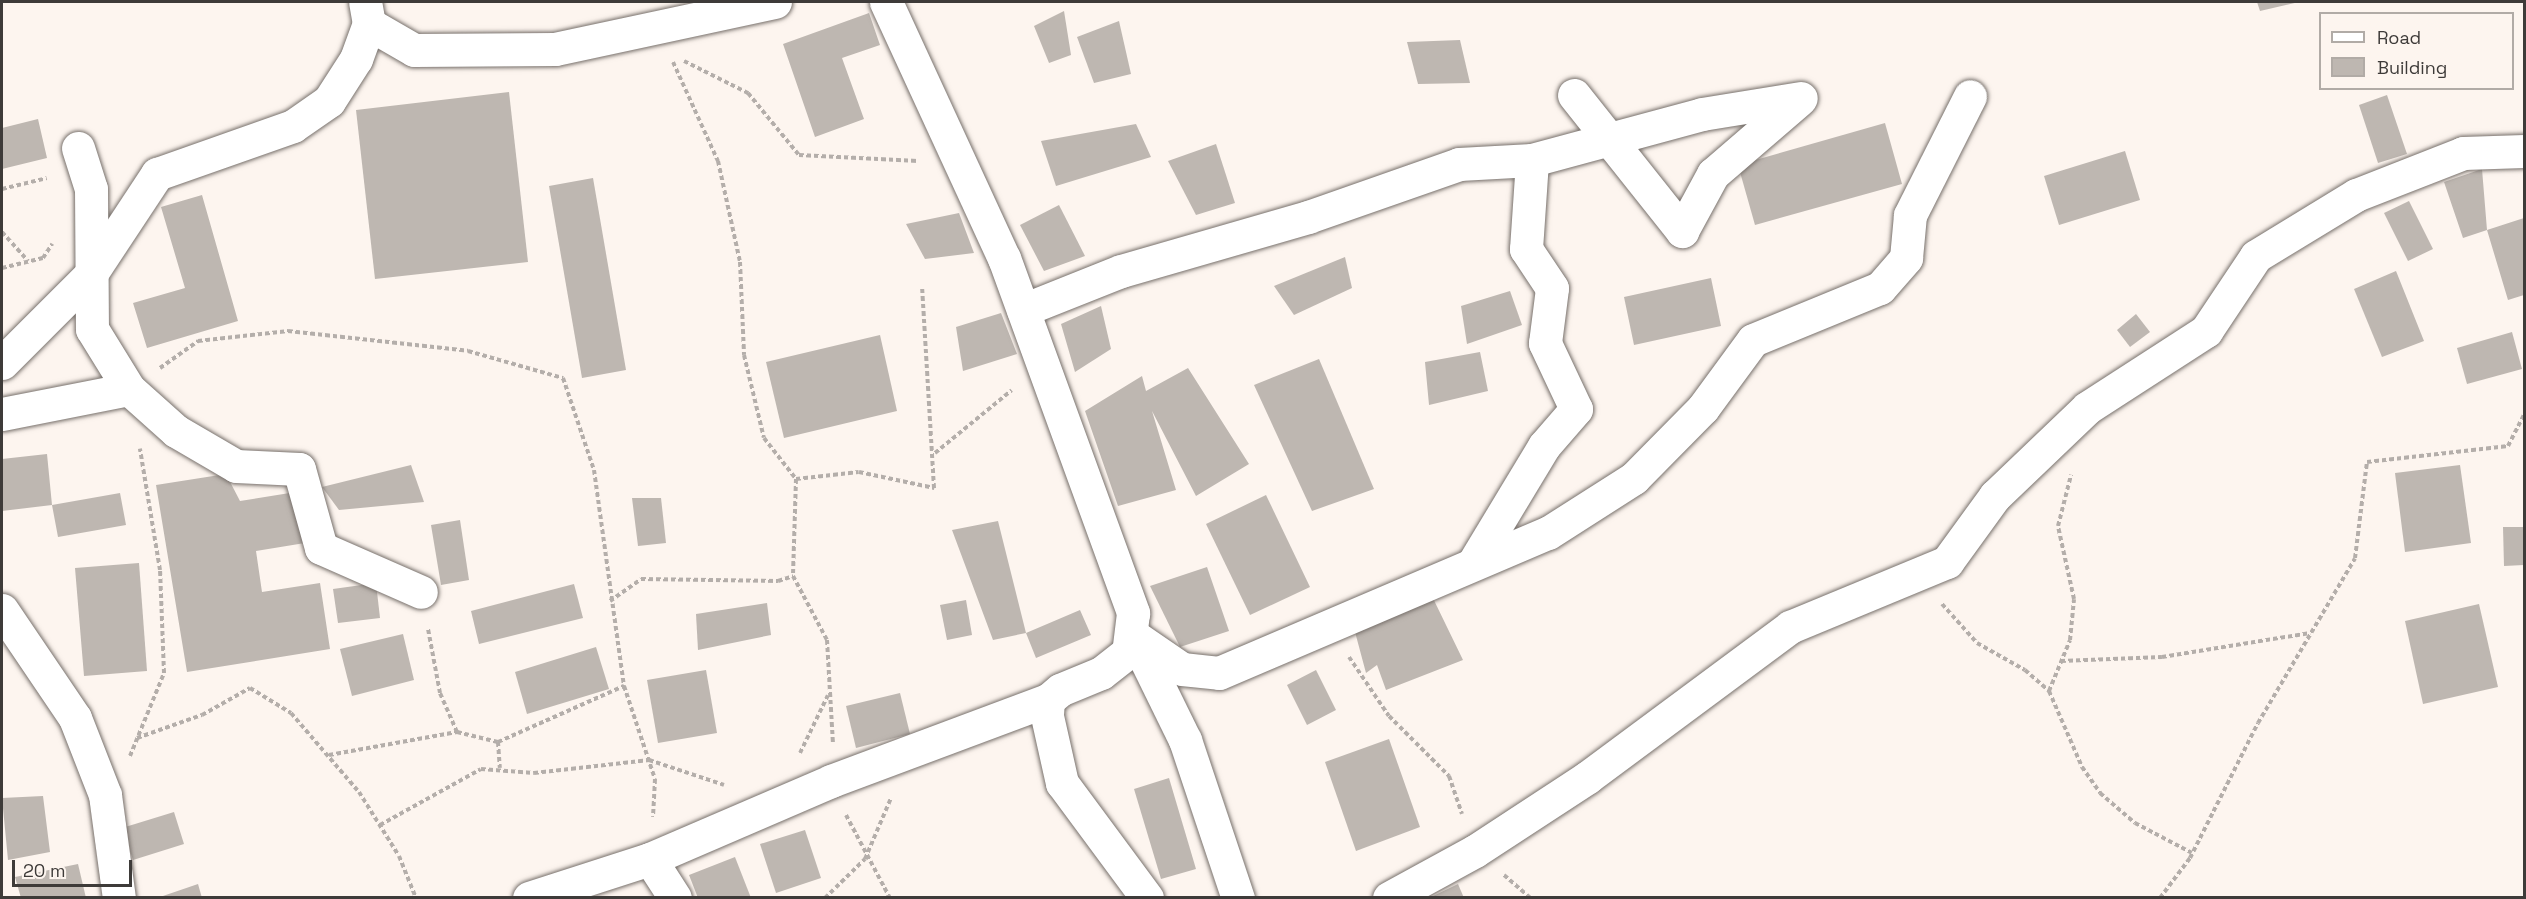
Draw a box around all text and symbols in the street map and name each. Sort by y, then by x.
legend [2319,12,2514,90]
text: Road [2377,26,2421,49]
text: Building [2377,56,2447,79]
scale bar [15,848,135,886]
text: 20 m [23,859,66,882]

